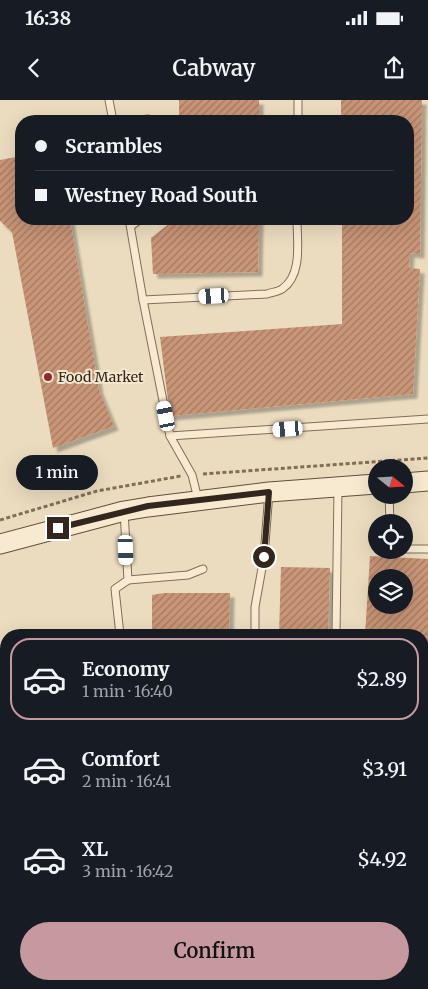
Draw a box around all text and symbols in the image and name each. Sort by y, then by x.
text: 16:38 [25,6,71,30]
icon: back [20,54,48,82]
text: Cabway [173,54,255,82]
icon: share [380,54,408,82]
text: Scrambles [65,134,162,158]
text: Westney Road South [65,183,258,207]
car [198,288,229,304]
place label: Food Market [58,368,144,386]
marker: Food Market [42,371,54,383]
car [155,400,176,432]
car [272,420,303,438]
callout: 1 min [17,456,99,490]
north arrow [368,459,412,504]
map controls [368,459,413,614]
text: 1 min [35,462,79,482]
button: locate [368,514,413,559]
route end [47,517,69,539]
car [117,535,134,565]
route start [253,546,275,568]
button: layers [368,569,413,614]
icon: car [22,657,67,702]
text: Economy [82,657,170,681]
text: $2.89 [356,667,407,691]
text: 1 min · 16:40 [82,681,173,701]
icon: car [22,747,67,792]
text: Comfort [82,747,160,771]
text: $3.91 [362,757,407,781]
text: 2 min · 16:41 [82,771,171,791]
icon: car [22,837,67,882]
text: XL [82,837,108,861]
text: $4.92 [357,847,407,871]
text: 3 min · 16:42 [82,861,173,881]
button: Confirm [20,922,409,980]

